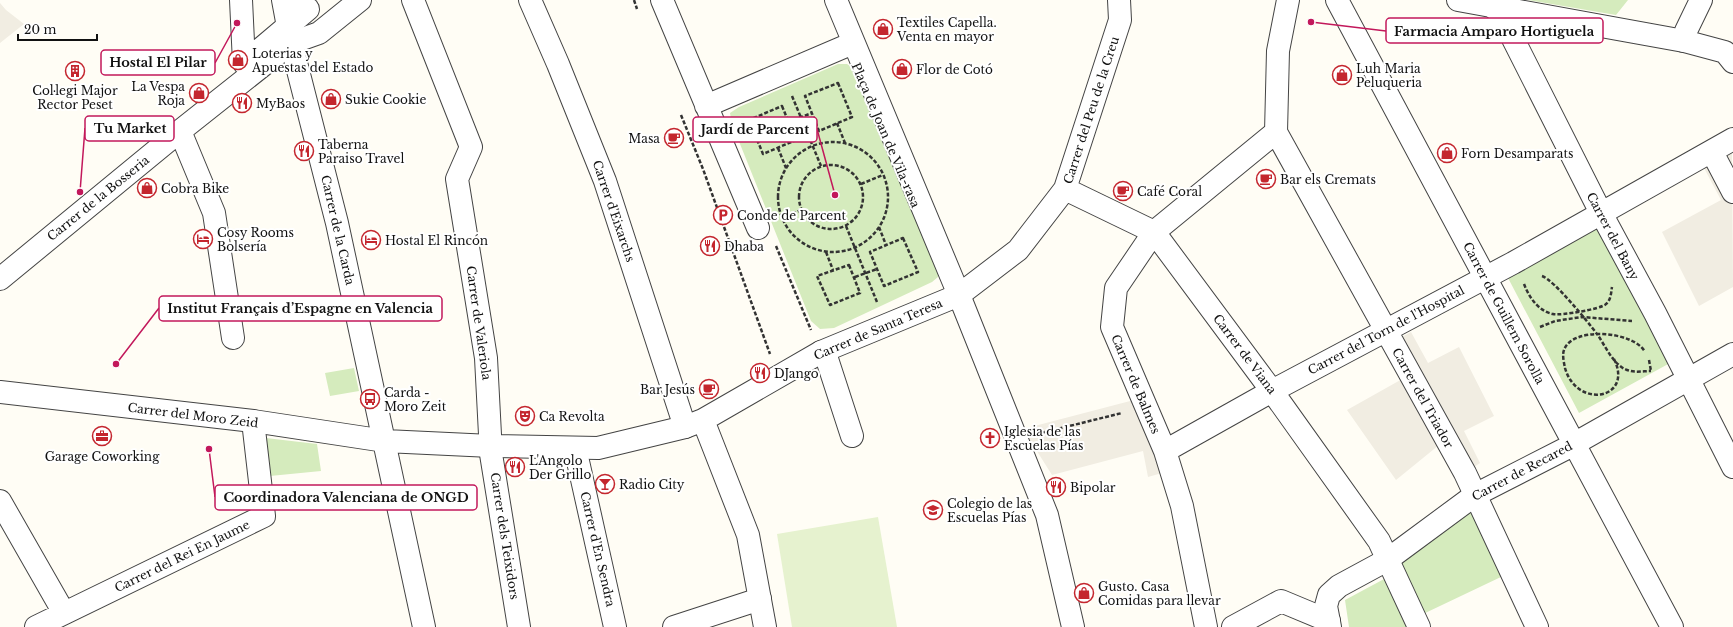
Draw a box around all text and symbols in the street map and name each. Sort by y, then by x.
place label: Textiles Capella. Venta en mayor [896,15,997,44]
scale bar [18,16,97,42]
shop icon: Textiles Capella. Venta en mayor [872,18,894,40]
callout: Farmacia Amparo Hortiguela [1386,18,1603,43]
text: 20 m [24,22,56,37]
text: Farmacia Amparo Hortiguela [1394,23,1595,40]
street label: Carrer del Peu de la Creu [1060,34,1122,186]
place label: Loterias y Apuestas del Estado [251,46,374,75]
shop icon: Loterias y Apuestas del Estado [227,49,249,71]
callout: Hostal El Pilar [101,50,215,75]
text: Hostal El Pilar [109,54,207,71]
shop icon: Flor de Cotó [891,58,913,80]
building icon: Col·legi Major Rector Peset [64,60,86,82]
street label: Plaça de Joan de Vila-rasa [849,60,924,210]
place label: Luh Maria Peluqueria [1356,61,1422,90]
place label: Flor de Cotó [916,62,993,77]
shop icon: Luh Maria Peluqueria [1331,64,1353,86]
place label: La Vespa Roja [131,79,185,108]
shop icon: La Vespa Roja [188,82,210,104]
place label: Col·legi Major Rector Peset [32,83,118,112]
shop icon: Sukie Cookie [320,88,342,110]
restaurant icon: MyBaos [231,92,253,114]
place label: Sukie Cookie [345,92,426,107]
place label: MyBaos [256,96,305,111]
callout: Tu Market [85,116,174,141]
callout: Jardí de Parcent [693,117,817,142]
text: Tu Market [94,120,166,137]
text: Jardí de Parcent [698,121,809,138]
cafe icon: Masa [663,127,685,149]
place label: Masa [628,131,660,146]
place label: Taberna Paraiso Travel [318,137,404,166]
restaurant icon: Taberna Paraiso Travel [293,140,315,162]
shop icon: Forn Desamparats [1436,142,1458,164]
place label: Forn Desamparats [1461,146,1573,161]
street label: Carrer de la Bosseria [44,152,152,244]
street label: Carrer d'Eixarchs [590,158,638,264]
cafe icon: Bar els Cremats [1255,168,1277,190]
place label: Bar els Cremats [1280,172,1376,187]
street label: Carrer de la Carda [318,174,358,287]
shop icon: Cobra Bike [136,177,158,199]
cafe icon: Café Coral [1112,180,1134,202]
place label: Cobra Bike [161,181,229,196]
place label: Café Coral [1137,184,1202,199]
street label: Carrer del Bany [1584,190,1643,283]
parking icon: Conde de Parcent [712,204,734,226]
place label: Conde de Parcent [737,208,846,223]
place label: Cosy Rooms Bolsería [217,225,294,254]
hotel icon: Cosy Rooms Bolsería [192,228,214,250]
hotel icon: Hostal El Rincón [360,229,382,251]
place label: Hostal El Rincón [385,233,488,248]
restaurant icon: Dhaba [699,235,721,257]
place label: Dhaba [724,239,764,254]
street label: Carrer de Guillem Sorolla [1460,239,1548,387]
street label: Carrer de Valeriola [464,265,494,381]
street label: Carrer del Torn de l'Hospital [1305,282,1467,378]
street label: Carrer de Santa Teresa [811,295,945,363]
callout: Institut Français d’Espagne en Valencia [159,296,442,321]
text: Institut Français d’Espagne en Valencia [167,300,433,317]
street label: Carrer de Viana [1210,311,1280,397]
street label: Carrer de Balmes [1108,332,1164,436]
street label: Carrer del Triador [1389,345,1457,451]
restaurant icon: DJango [749,362,771,384]
place label: DJango [774,366,819,381]
cafe icon: Bar Jesús [698,378,720,400]
place label: Bar Jesús [640,382,695,397]
place label: Carda - Moro Zeit [384,385,447,414]
bus stop icon: Carda - Moro Zeit [359,388,381,410]
street label: Carrer del Moro Zeid [127,400,259,430]
theatre icon: Ca Revolta [514,405,536,427]
place label: Ca Revolta [539,409,605,424]
place label: Iglesia de las Escuelas Pías [1004,424,1083,453]
office icon: Garage Coworking [91,425,113,447]
church icon: Iglesia de las Escuelas Pías [979,427,1001,449]
street label: Carrer de Recared [1469,438,1575,504]
place label: Garage Coworking [45,449,160,464]
place label: L'Angolo Der Grillo [529,453,591,482]
restaurant icon: L'Angolo Der Grillo [504,456,526,478]
street label: Carrer dels Teixidors [488,471,522,601]
bar icon: Radio City [594,473,616,495]
restaurant icon: Bipolar [1045,476,1067,498]
place label: Radio City [619,477,685,492]
place label: Bipolar [1070,480,1116,495]
callout: Coordinadora Valenciana de ONGD [215,485,477,510]
text: Coordinadora Valenciana de ONGD [223,489,469,506]
street label: Carrer d'En Sendra [577,490,619,608]
place label: Colegio de las Escuelas Pías [947,496,1032,525]
school or university icon: Colegio de las Escuelas Pías [922,499,944,521]
street label: Carrer del Rei En Jaume [112,517,252,595]
place label: Gusto. Casa Comidas para llevar [1098,579,1221,608]
shop icon: Gusto. Casa Comidas para llevar [1073,582,1095,604]

